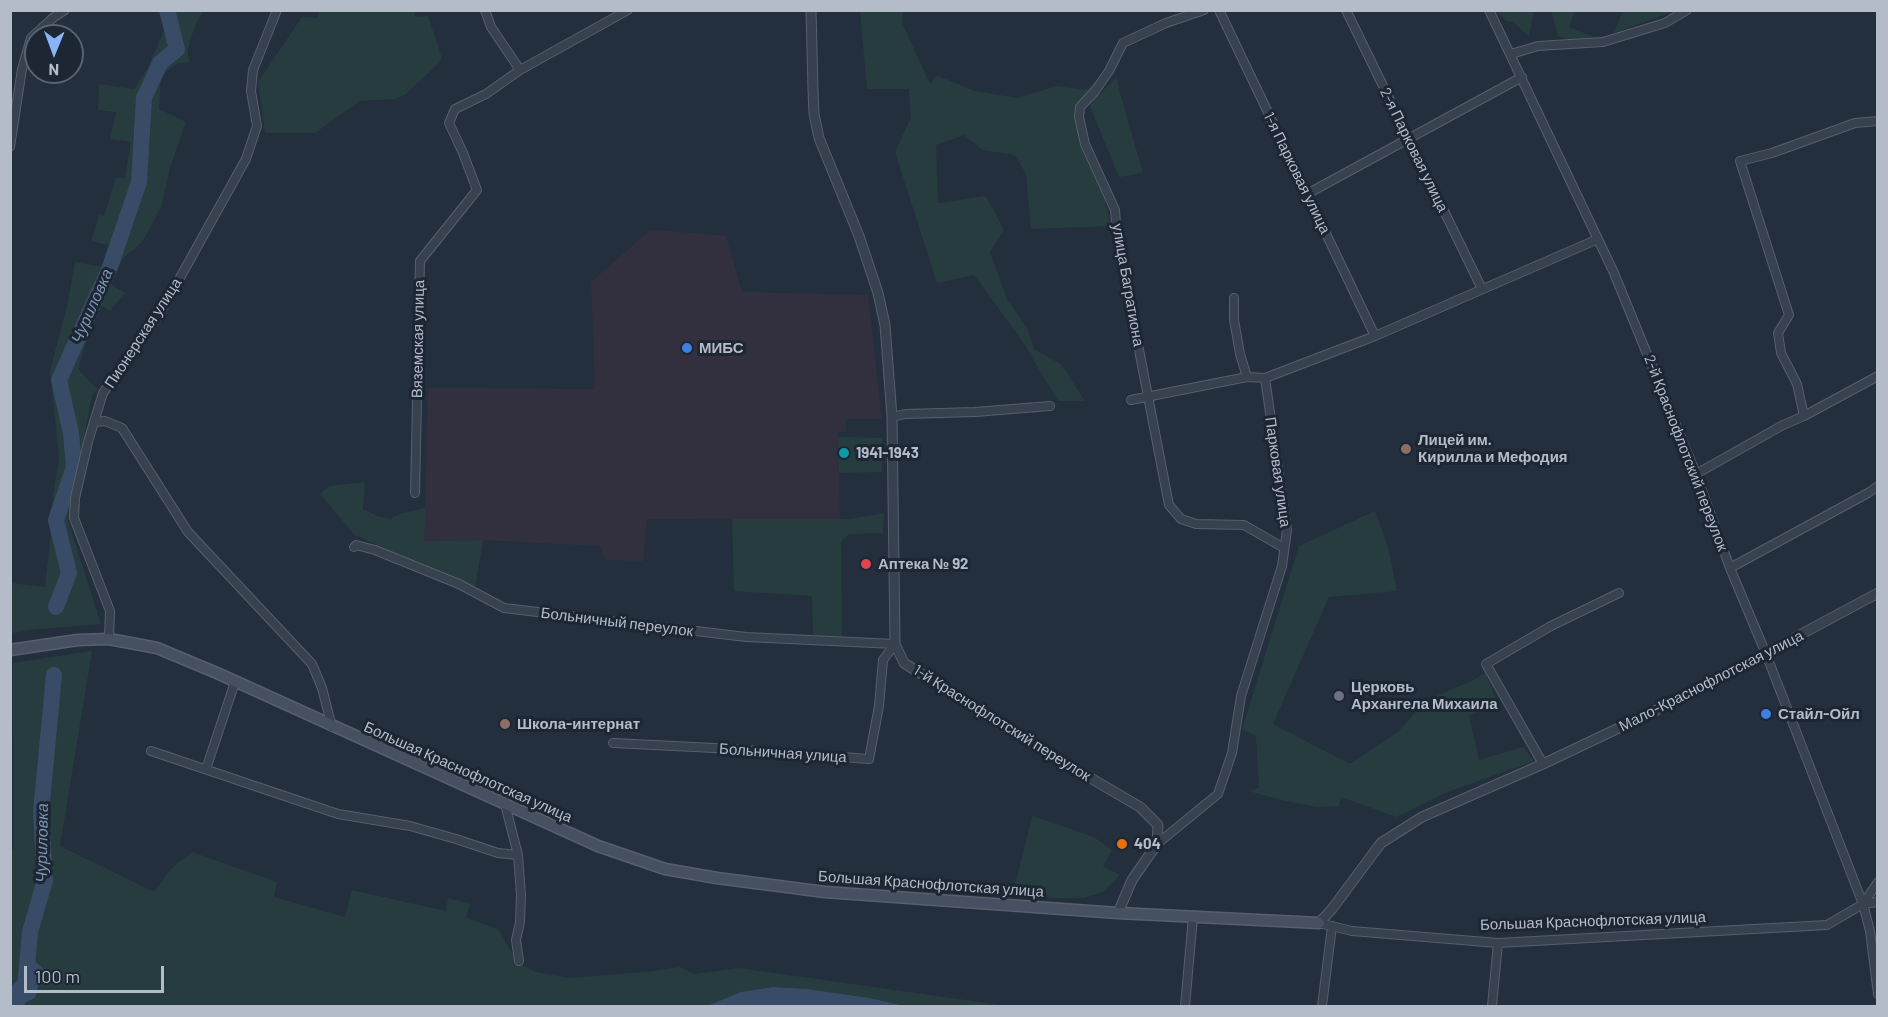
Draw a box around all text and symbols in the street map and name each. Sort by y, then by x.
north arrow [24,24,84,84]
text: N [48,61,59,80]
street label: 2-я Парковая улица [1376,85,1452,215]
street label: 1-я Парковая улица [1260,109,1334,237]
street label: улица Багратиона [1108,222,1148,348]
water label: Чуриловка [67,266,117,346]
street label: Пионерская улица [101,275,185,391]
street label: Вяземская улица [408,280,428,398]
place label: МИБС [699,339,744,357]
marker: МИБС [680,341,694,355]
street label: 2-й Краснофлотский переулок [1640,353,1732,553]
street label: Парковая улица [1261,416,1295,528]
place label: Лицей им. Кирилла и Мефодия [1418,431,1568,466]
marker: Лицей им. Кирилла и Мефодия [1399,442,1413,456]
place label: 1941-1943 [856,444,919,462]
marker: 1941-1943 [837,446,851,460]
place label: Аптека № 92 [878,555,969,573]
marker: Аптека № 92 [859,557,873,571]
street label: Больничный переулок [540,604,694,640]
street label: Мало-Краснофлотская улица [1616,627,1806,735]
street label: 1-й Краснофлотский переулок [910,661,1094,785]
place label: Церковь Архангела Михаила [1351,678,1497,713]
marker: Церковь Архангела Михаила [1332,689,1346,703]
place label: Стайл-Ойл [1778,705,1860,723]
marker: Стайл-Ойл [1759,707,1773,721]
place label: Школа-интернат [517,715,640,733]
marker: Школа-интернат [498,717,512,731]
street label: Большая Краснофлотская улица [361,718,575,826]
street label: Больничная улица [719,740,847,766]
water label: Чуриловка [32,803,52,883]
place label: 404 [1134,835,1161,853]
marker: 404 [1115,837,1129,851]
street label: Большая Краснофлотская улица [818,867,1044,901]
street label: Большая Краснофлотская улица [1480,908,1706,934]
scale bar [27,954,166,992]
text: 100 m [35,965,80,987]

